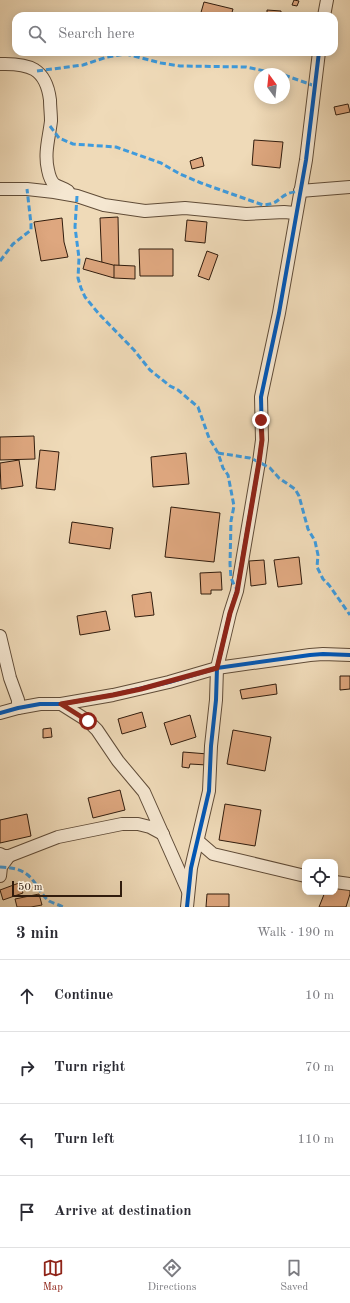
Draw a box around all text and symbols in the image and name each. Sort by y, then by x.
search box [12,12,338,56]
icon: search [26,23,48,45]
text: Search here [58,27,135,42]
north arrow [254,68,290,104]
route end [252,411,270,429]
route start [79,712,97,730]
map controls [302,859,338,895]
button: locate [302,859,338,895]
scale bar [12,879,122,898]
text: 50 m [18,882,43,893]
text: 3 min [16,925,59,942]
text: Walk · 190 m [257,926,334,939]
icon: ahead [16,985,38,1007]
text: Continue [54,988,113,1003]
text: 10 m [305,989,334,1002]
icon: right [16,1057,38,1079]
text: Turn right [54,1060,125,1075]
text: 70 m [305,1061,334,1074]
icon: left [16,1129,38,1151]
text: Turn left [54,1132,114,1147]
text: 110 m [297,1133,334,1146]
icon: arrive [16,1201,38,1223]
text: Arrive at destination [54,1204,192,1219]
tab: Map [42,1257,64,1295]
tab: Directions [148,1257,196,1295]
tab: Saved [280,1257,308,1295]

